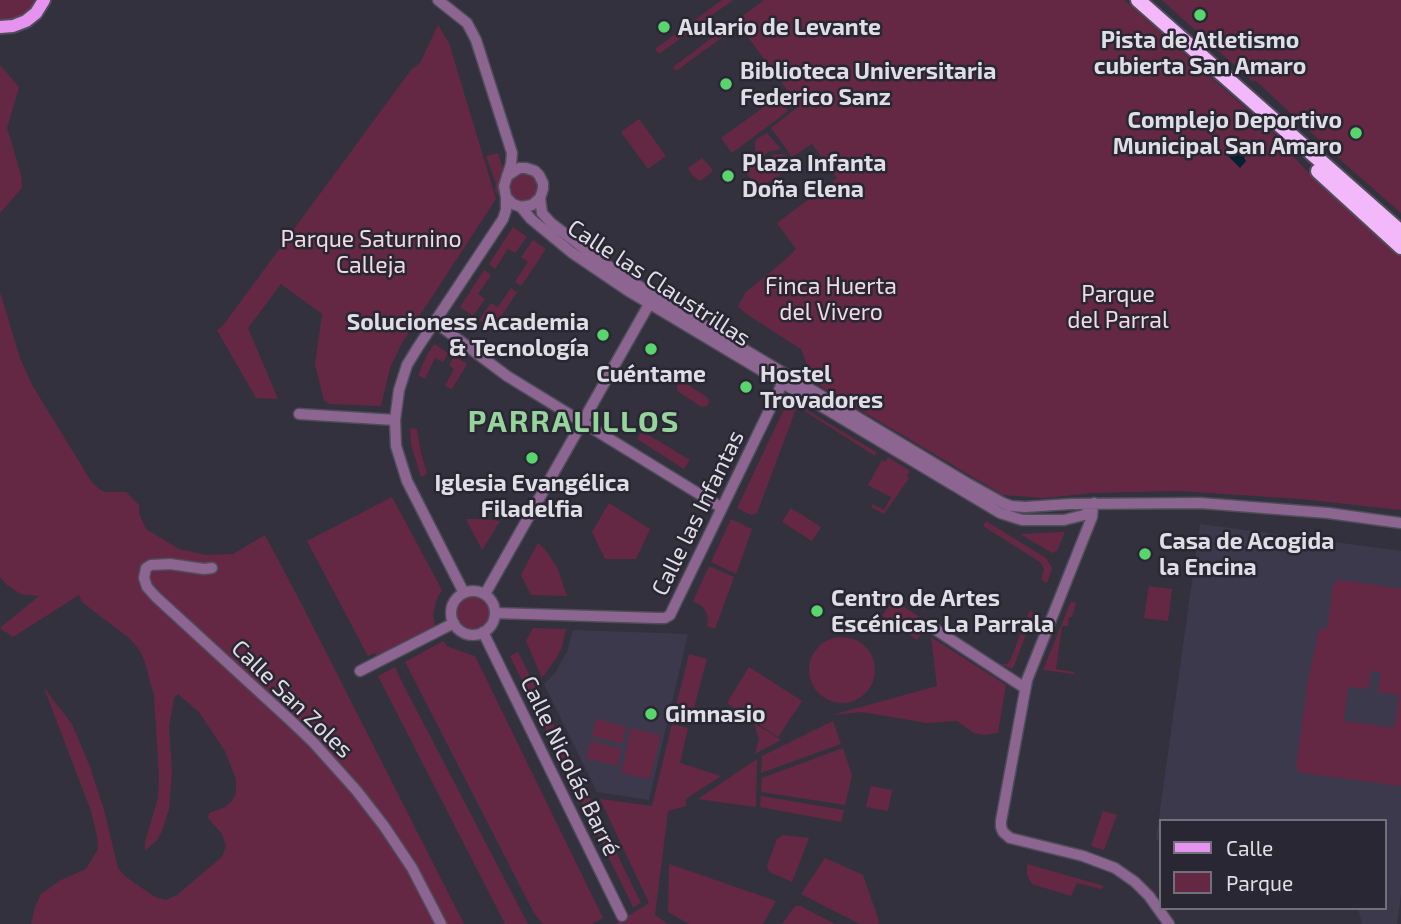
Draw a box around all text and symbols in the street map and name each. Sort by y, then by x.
marker: Pista de Atletismo cubierta San Amaro [1192,7,1208,23]
place label: Aulario de Levante [678,13,881,41]
marker: Aulario de Levante [656,19,672,35]
place label: Pista de Atletismo cubierta San Amaro [1094,26,1306,80]
place label: Biblioteca Universitaria Federico Sanz [740,57,996,111]
marker: Biblioteca Universitaria Federico Sanz [718,76,734,92]
place label: Complejo Deportivo Municipal San Amaro [1113,106,1342,160]
marker: Complejo Deportivo Municipal San Amaro [1348,125,1364,141]
place label: Plaza Infanta Doña Elena [742,149,886,203]
marker: Plaza Infanta Doña Elena [720,168,736,184]
street label: Calle las Claustrillas [563,214,755,352]
park label: Parque Saturnino Calleja [281,225,461,279]
park label: Finca Huerta del Vivero [765,272,897,326]
park label: Parque del Parral [1067,280,1169,334]
place label: Solucioness Academia & Tecnología [347,308,589,362]
marker: Solucioness Academia & Tecnología [595,327,611,343]
marker: Cuéntame [643,341,659,357]
place label: Cuéntame [596,360,706,388]
place label: Hostel Trovadores [760,360,883,414]
marker: Hostel Trovadores [738,379,754,395]
district label: PARRALILLOS [469,404,679,440]
street label: Calle las Infantas [646,426,750,600]
marker: Iglesia Evangélica Filadelfia [524,450,540,466]
place label: Iglesia Evangélica Filadelfia [434,469,630,523]
place label: Casa de Acogida la Encina [1159,527,1334,581]
marker: Casa de Acogida la Encina [1137,546,1153,562]
place label: Centro de Artes Escénicas La Parrala [831,584,1054,638]
marker: Centro de Artes Escénicas La Parrala [809,603,825,619]
street label: Calle San Zoles [226,634,358,764]
street label: Calle Nicolás Barré [515,672,625,860]
place label: Gimnasio [665,700,766,728]
marker: Gimnasio [643,706,659,722]
legend [1160,819,1387,910]
text: Calle [1226,835,1273,860]
text: Parque [1226,870,1293,895]

